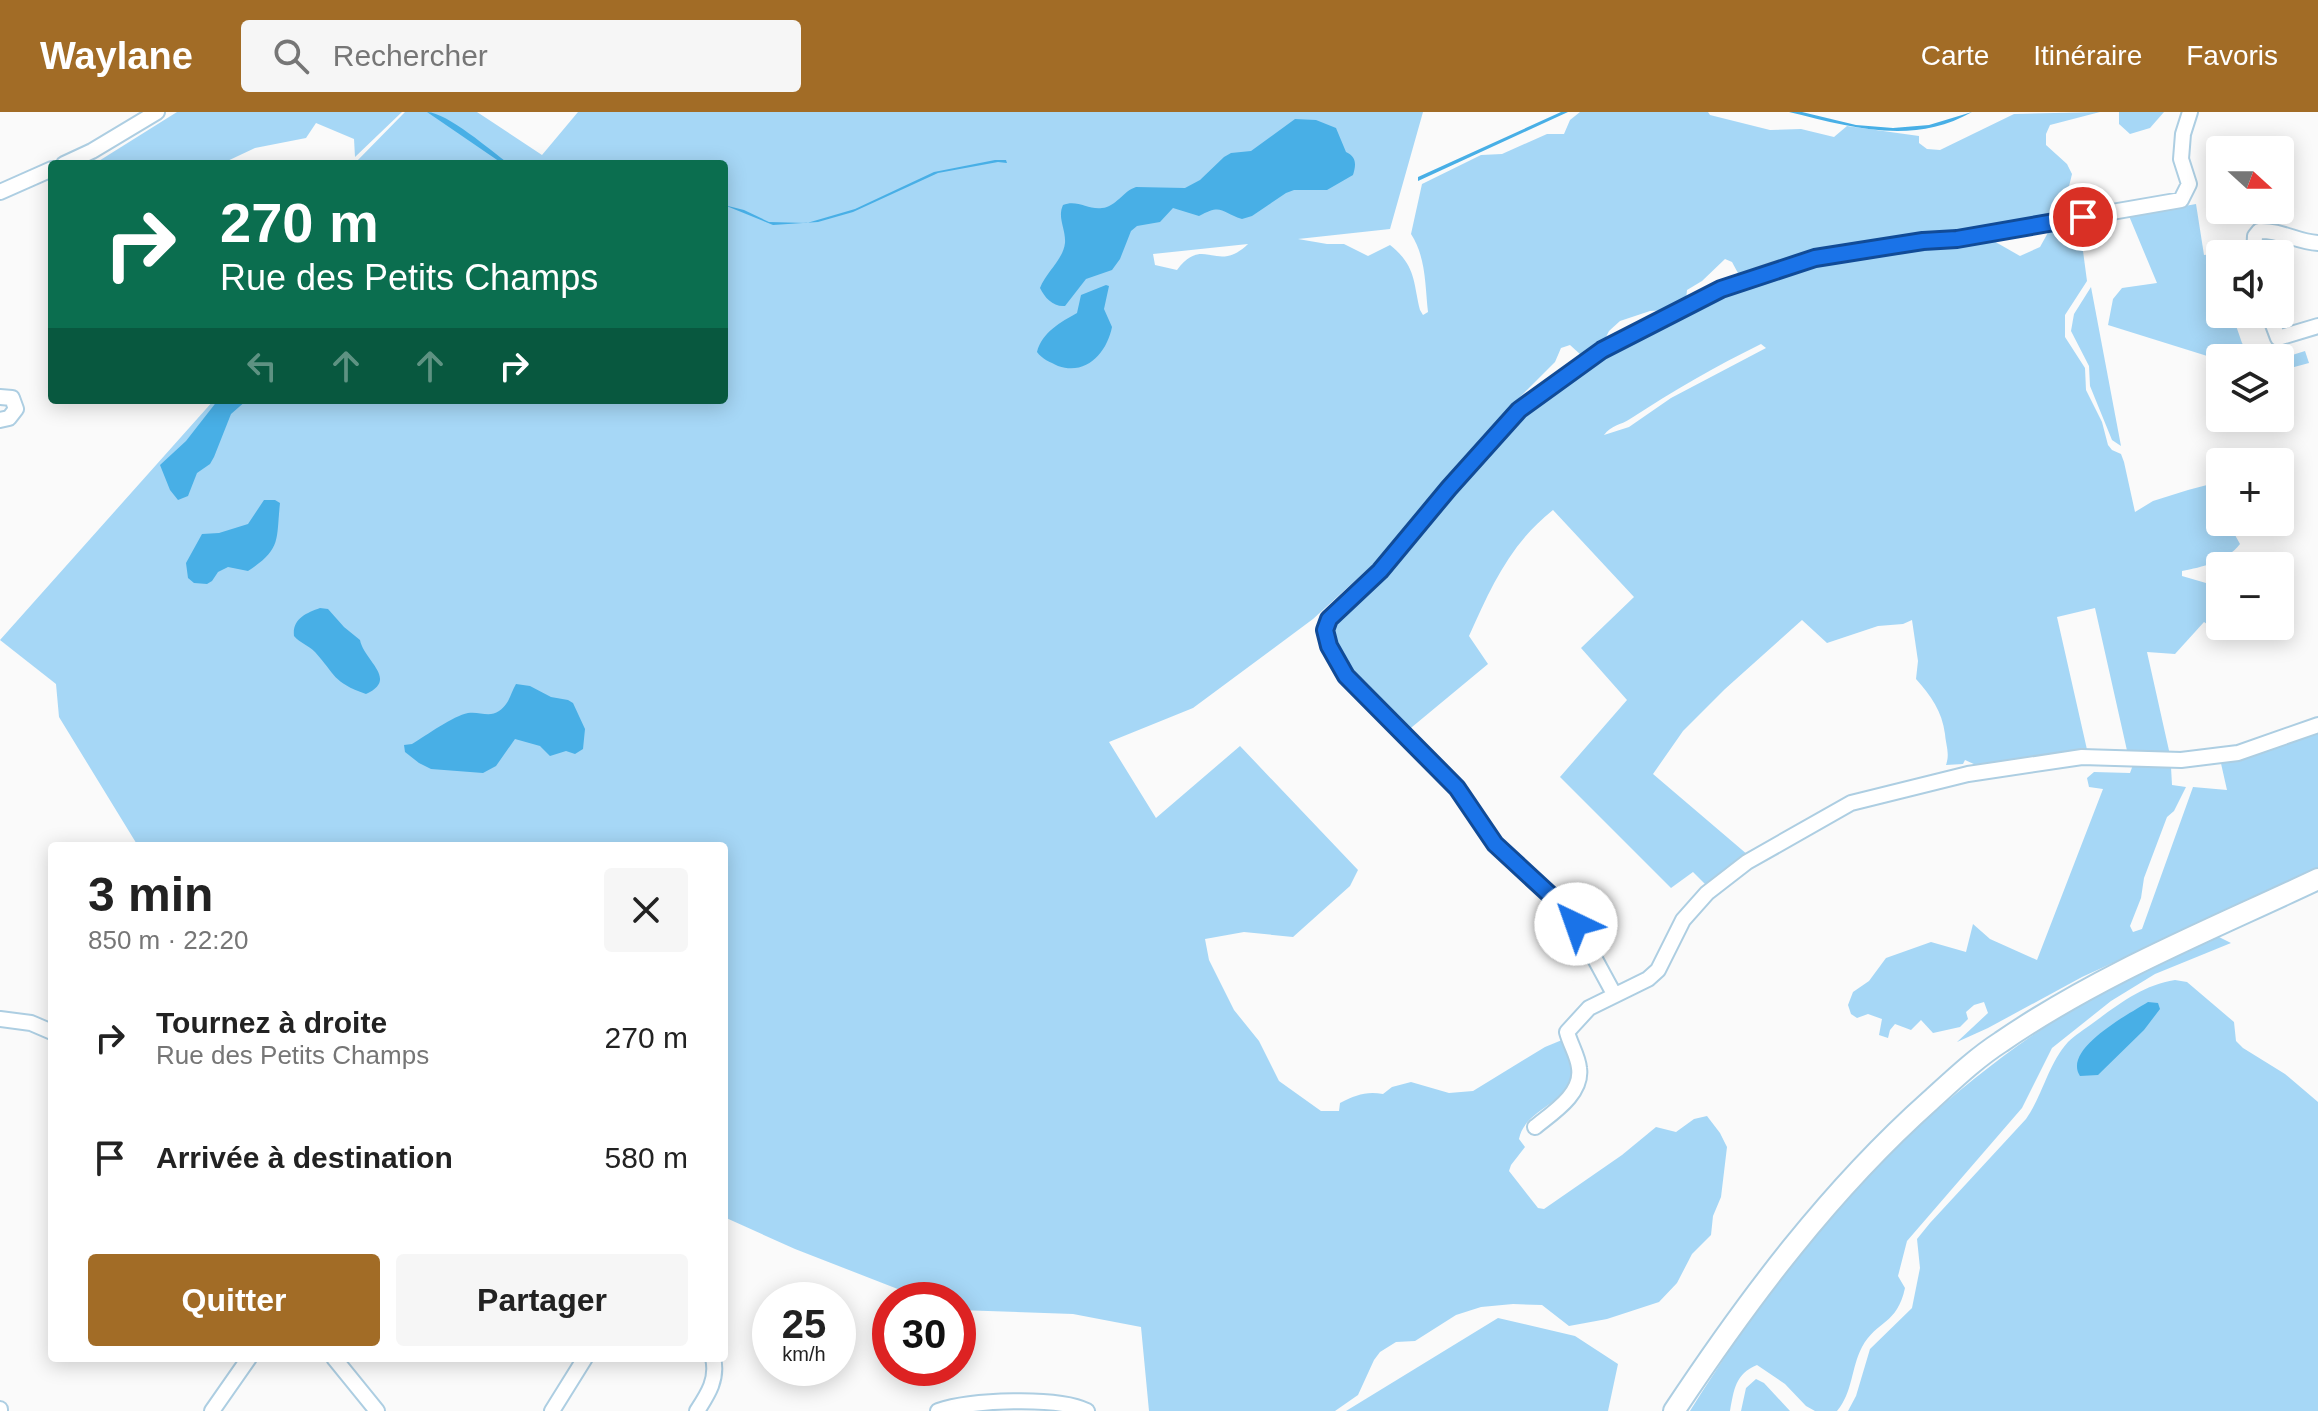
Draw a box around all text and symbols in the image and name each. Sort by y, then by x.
search box [241,20,801,92]
icon: search [269,34,313,78]
text: Waylane [40,35,193,77]
text: Rechercher [333,39,488,72]
text: Carte [1921,40,1989,71]
text: Itinéraire [2033,40,2142,71]
text: Favoris [2186,40,2278,71]
north arrow [2206,136,2294,224]
map controls [2206,136,2294,640]
pin [2049,183,2117,251]
text: 270 m [220,191,379,254]
icon: right [88,192,192,296]
icon: arrive [2061,195,2105,239]
button: sound [2206,240,2294,328]
text: Rue des Petits Champs [220,257,598,298]
icon: left [240,344,284,388]
icon: ahead [324,344,368,388]
icon: ahead [408,344,452,388]
icon: right [492,344,536,388]
button: layers [2206,344,2294,432]
button: + [2206,448,2294,536]
button: − [2206,552,2294,640]
text: 3 min [88,868,213,921]
button: close [604,868,688,952]
position arrow [1534,882,1618,966]
text: 850 m · 22:20 [88,925,248,955]
text: Tournez à droite [156,1006,387,1039]
icon: right [88,1016,132,1060]
text: 270 m [605,1021,688,1054]
text: Rue des Petits Champs [156,1040,429,1070]
icon: arrive [88,1136,132,1180]
text: Arrivée à destination [156,1141,453,1174]
text: 580 m [605,1141,688,1174]
button: Quitter [88,1254,380,1346]
button: Partager [396,1254,688,1346]
speed limit sign: 30 [872,1282,976,1386]
text: 25 [782,1302,826,1346]
text: km/h [782,1343,826,1365]

